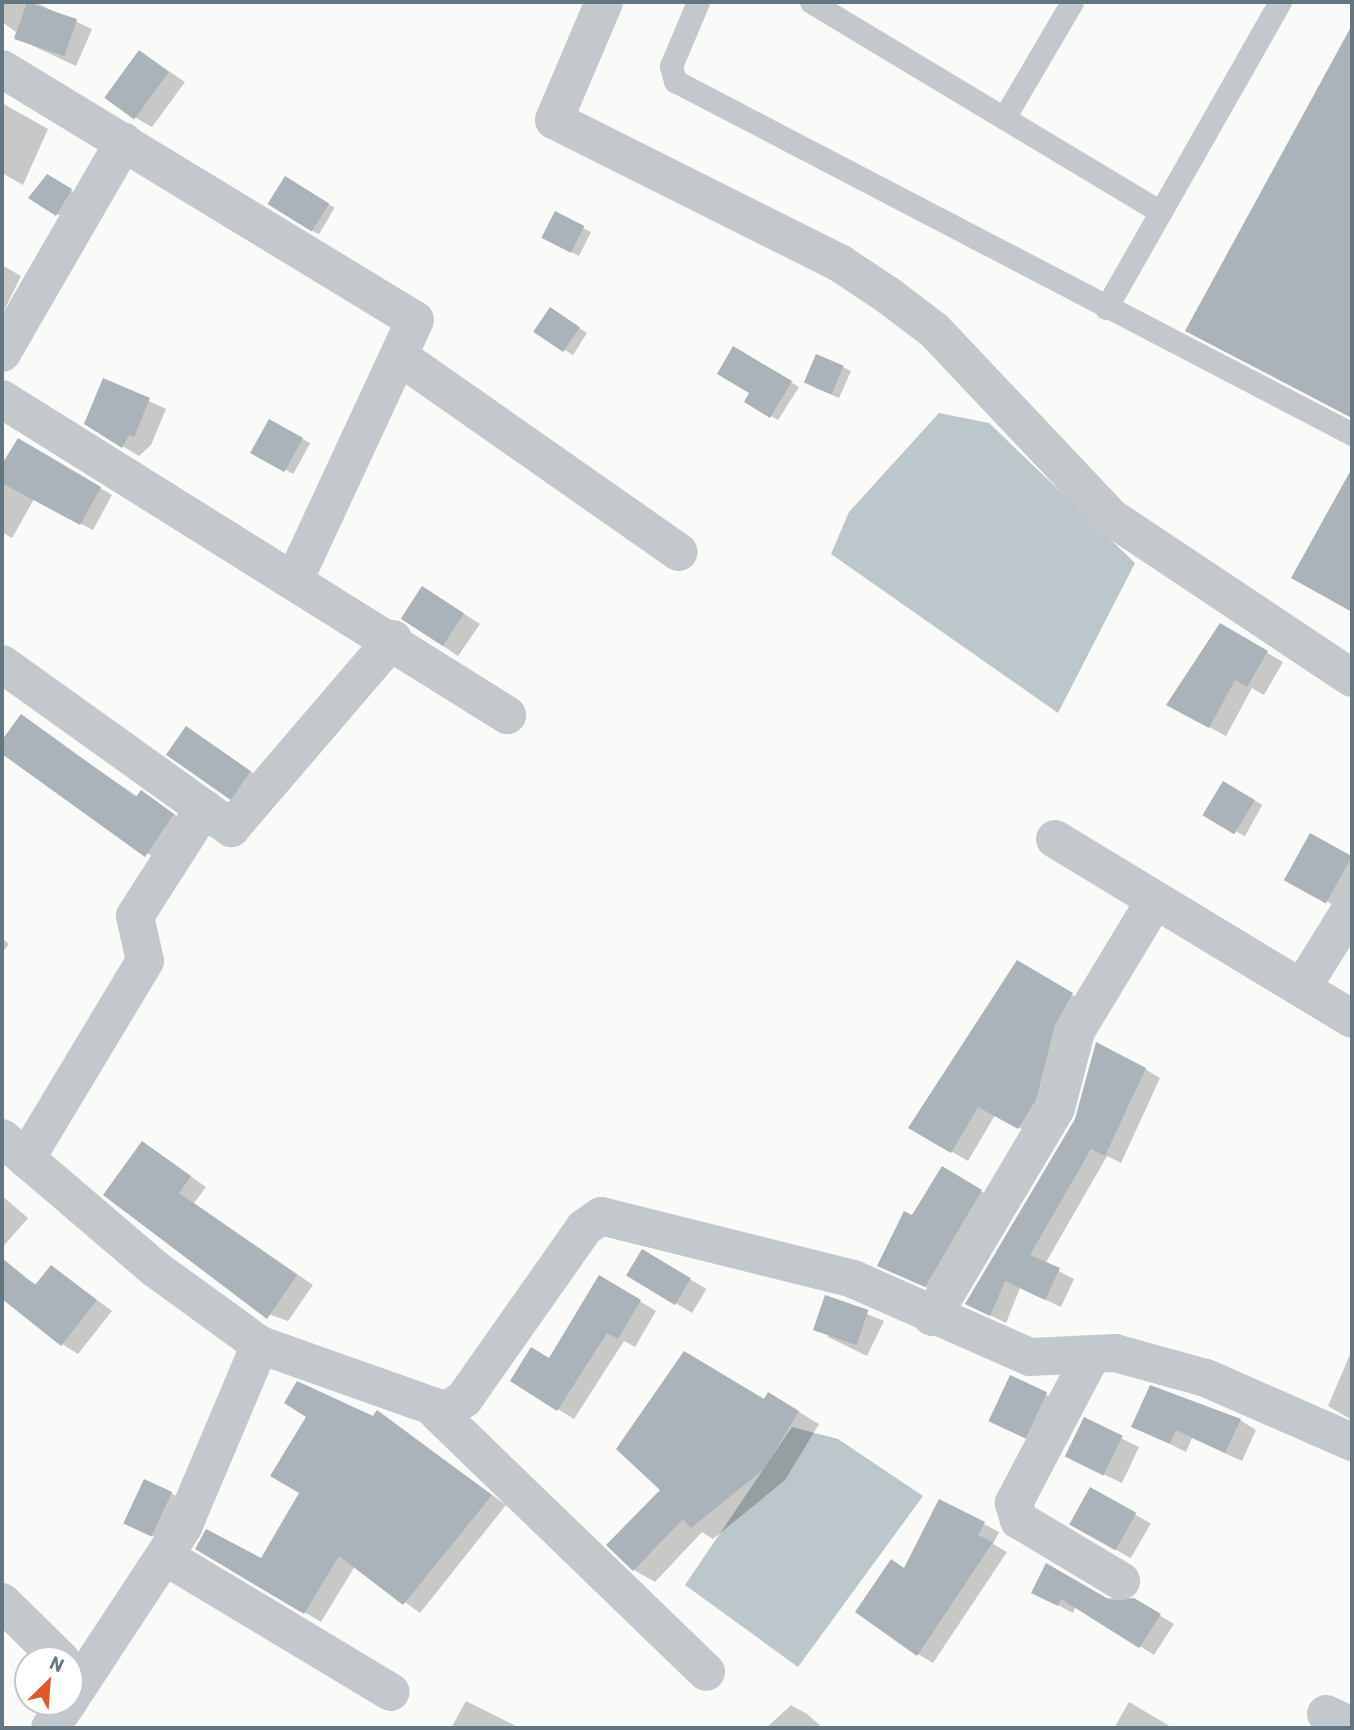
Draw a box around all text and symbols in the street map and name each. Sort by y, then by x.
north arrow [14,1646,84,1716]
text: N [47,1650,68,1676]

